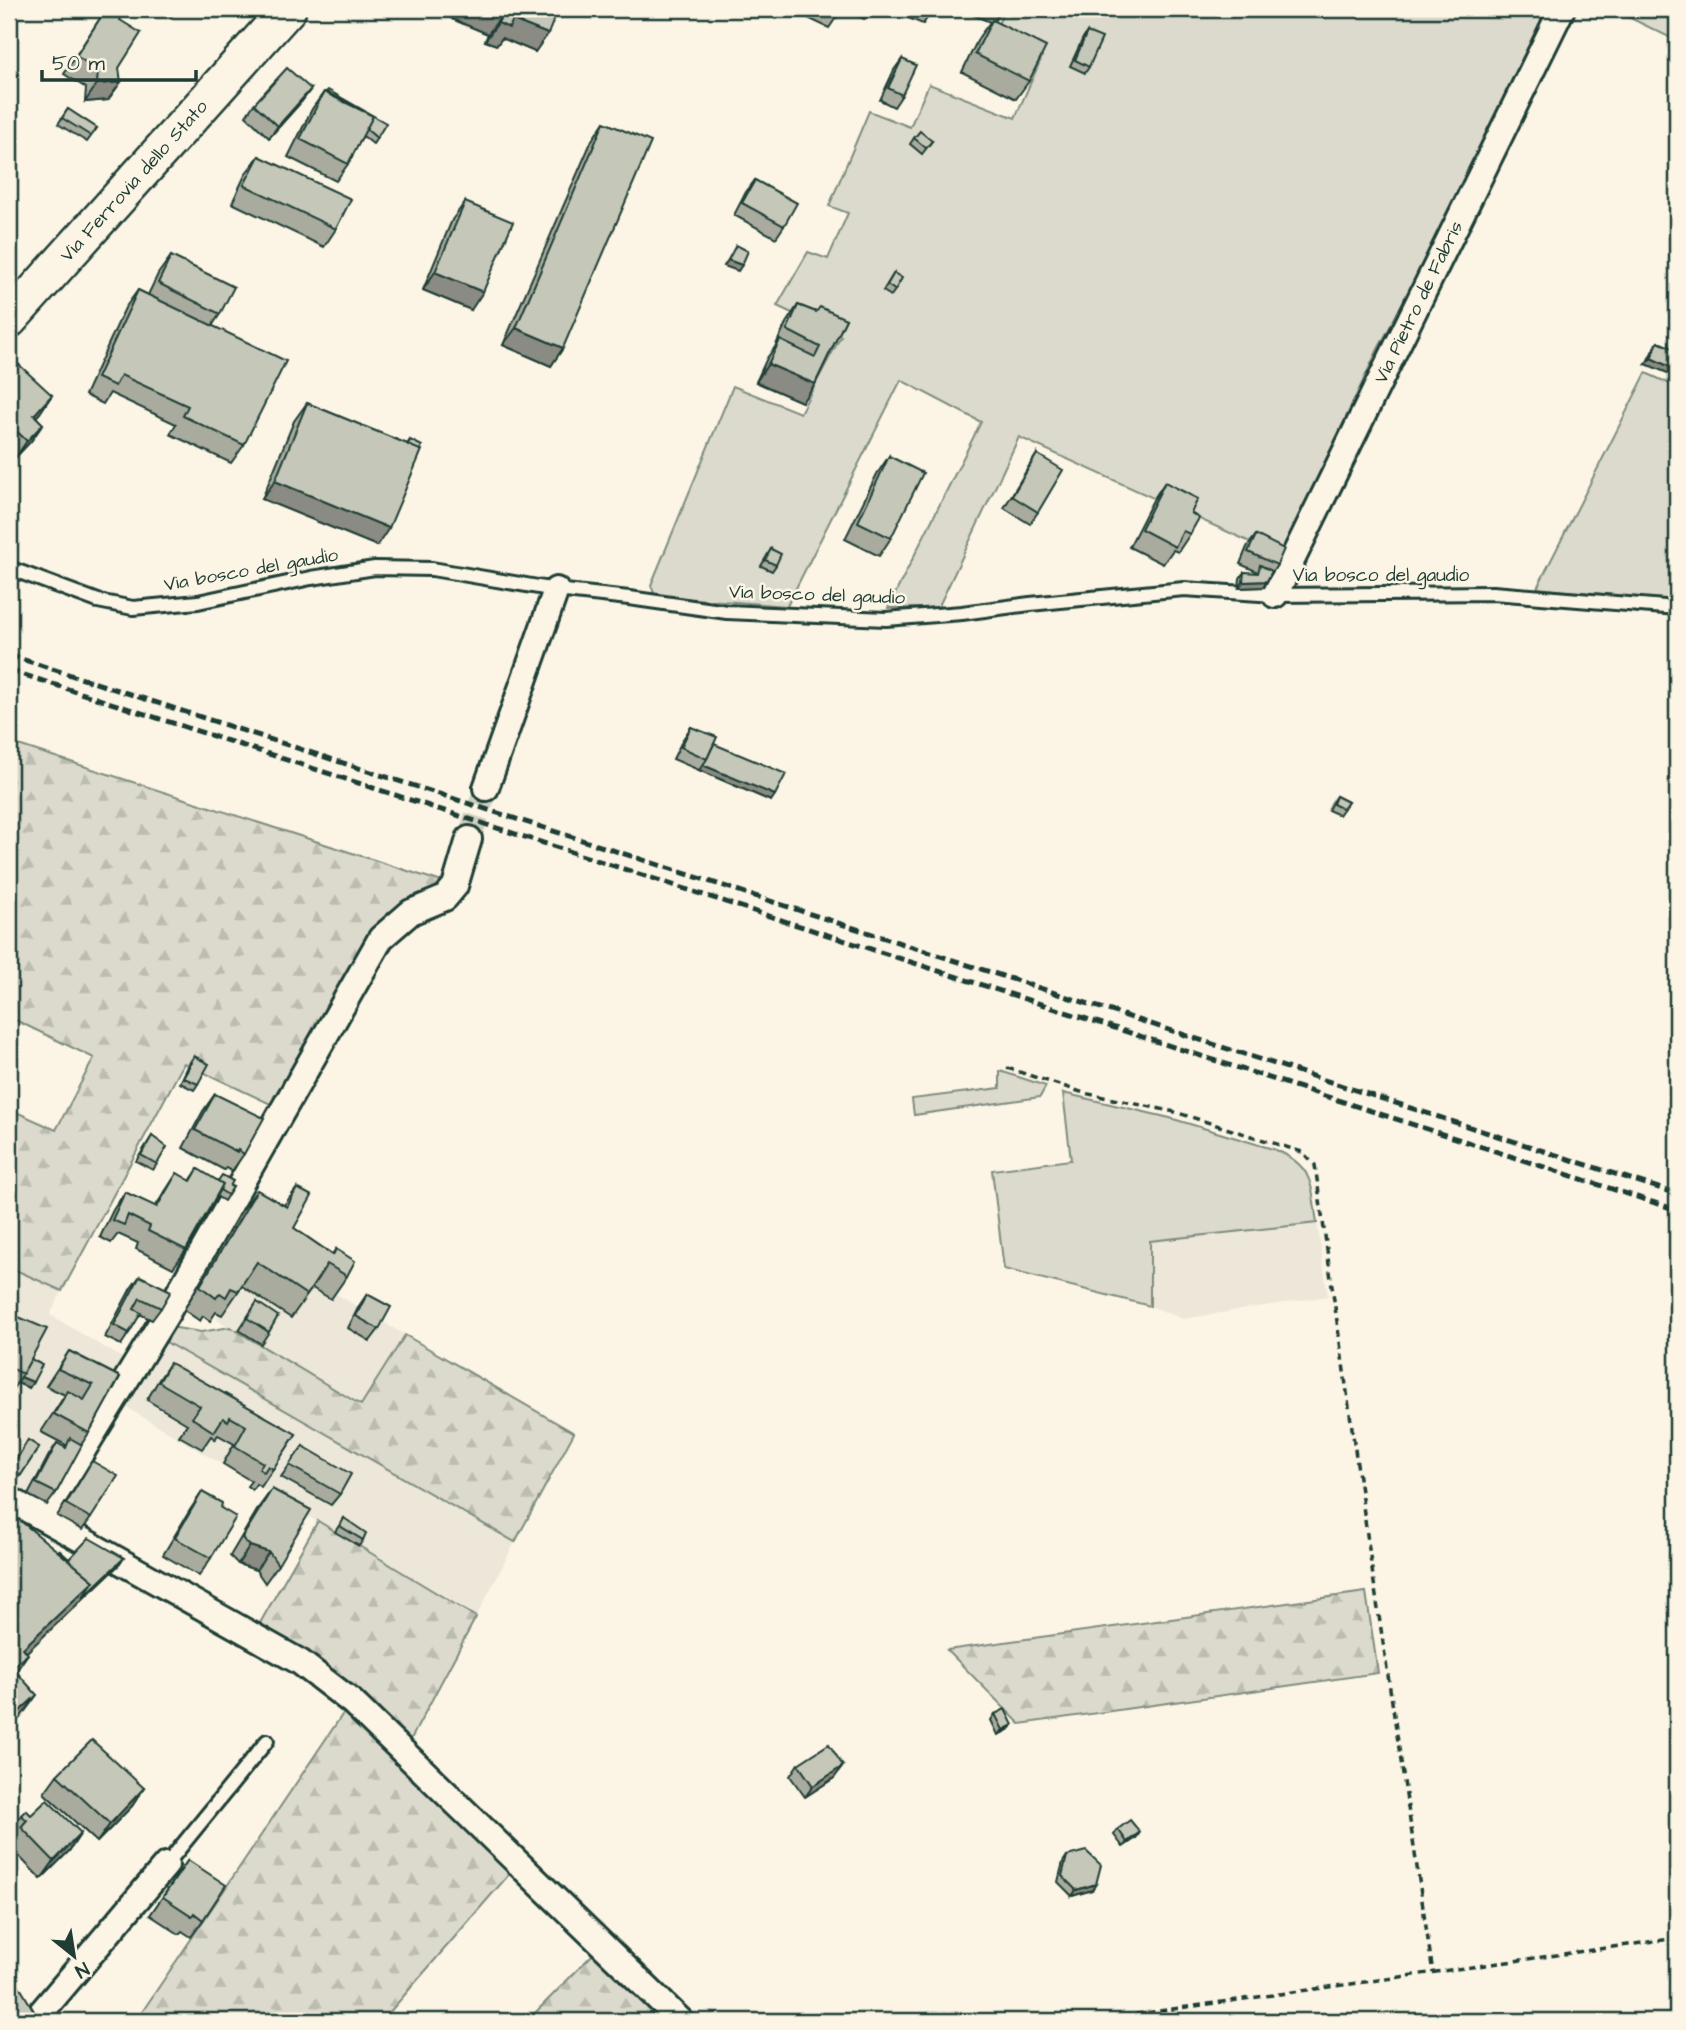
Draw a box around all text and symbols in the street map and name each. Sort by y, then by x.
scale bar [42,38,196,82]
text: 50 m [52,49,106,78]
street label: Via Ferrovia dello Stato [54,94,214,268]
street label: Via Pietro de Fabris [1367,216,1470,388]
street label: Via bosco del gaudio [162,541,341,600]
street label: Via bosco del gaudio [1293,562,1469,590]
street label: Via bosco del gaudio [728,578,906,613]
north arrow [38,1922,108,1992]
text: N [70,1955,94,1984]

